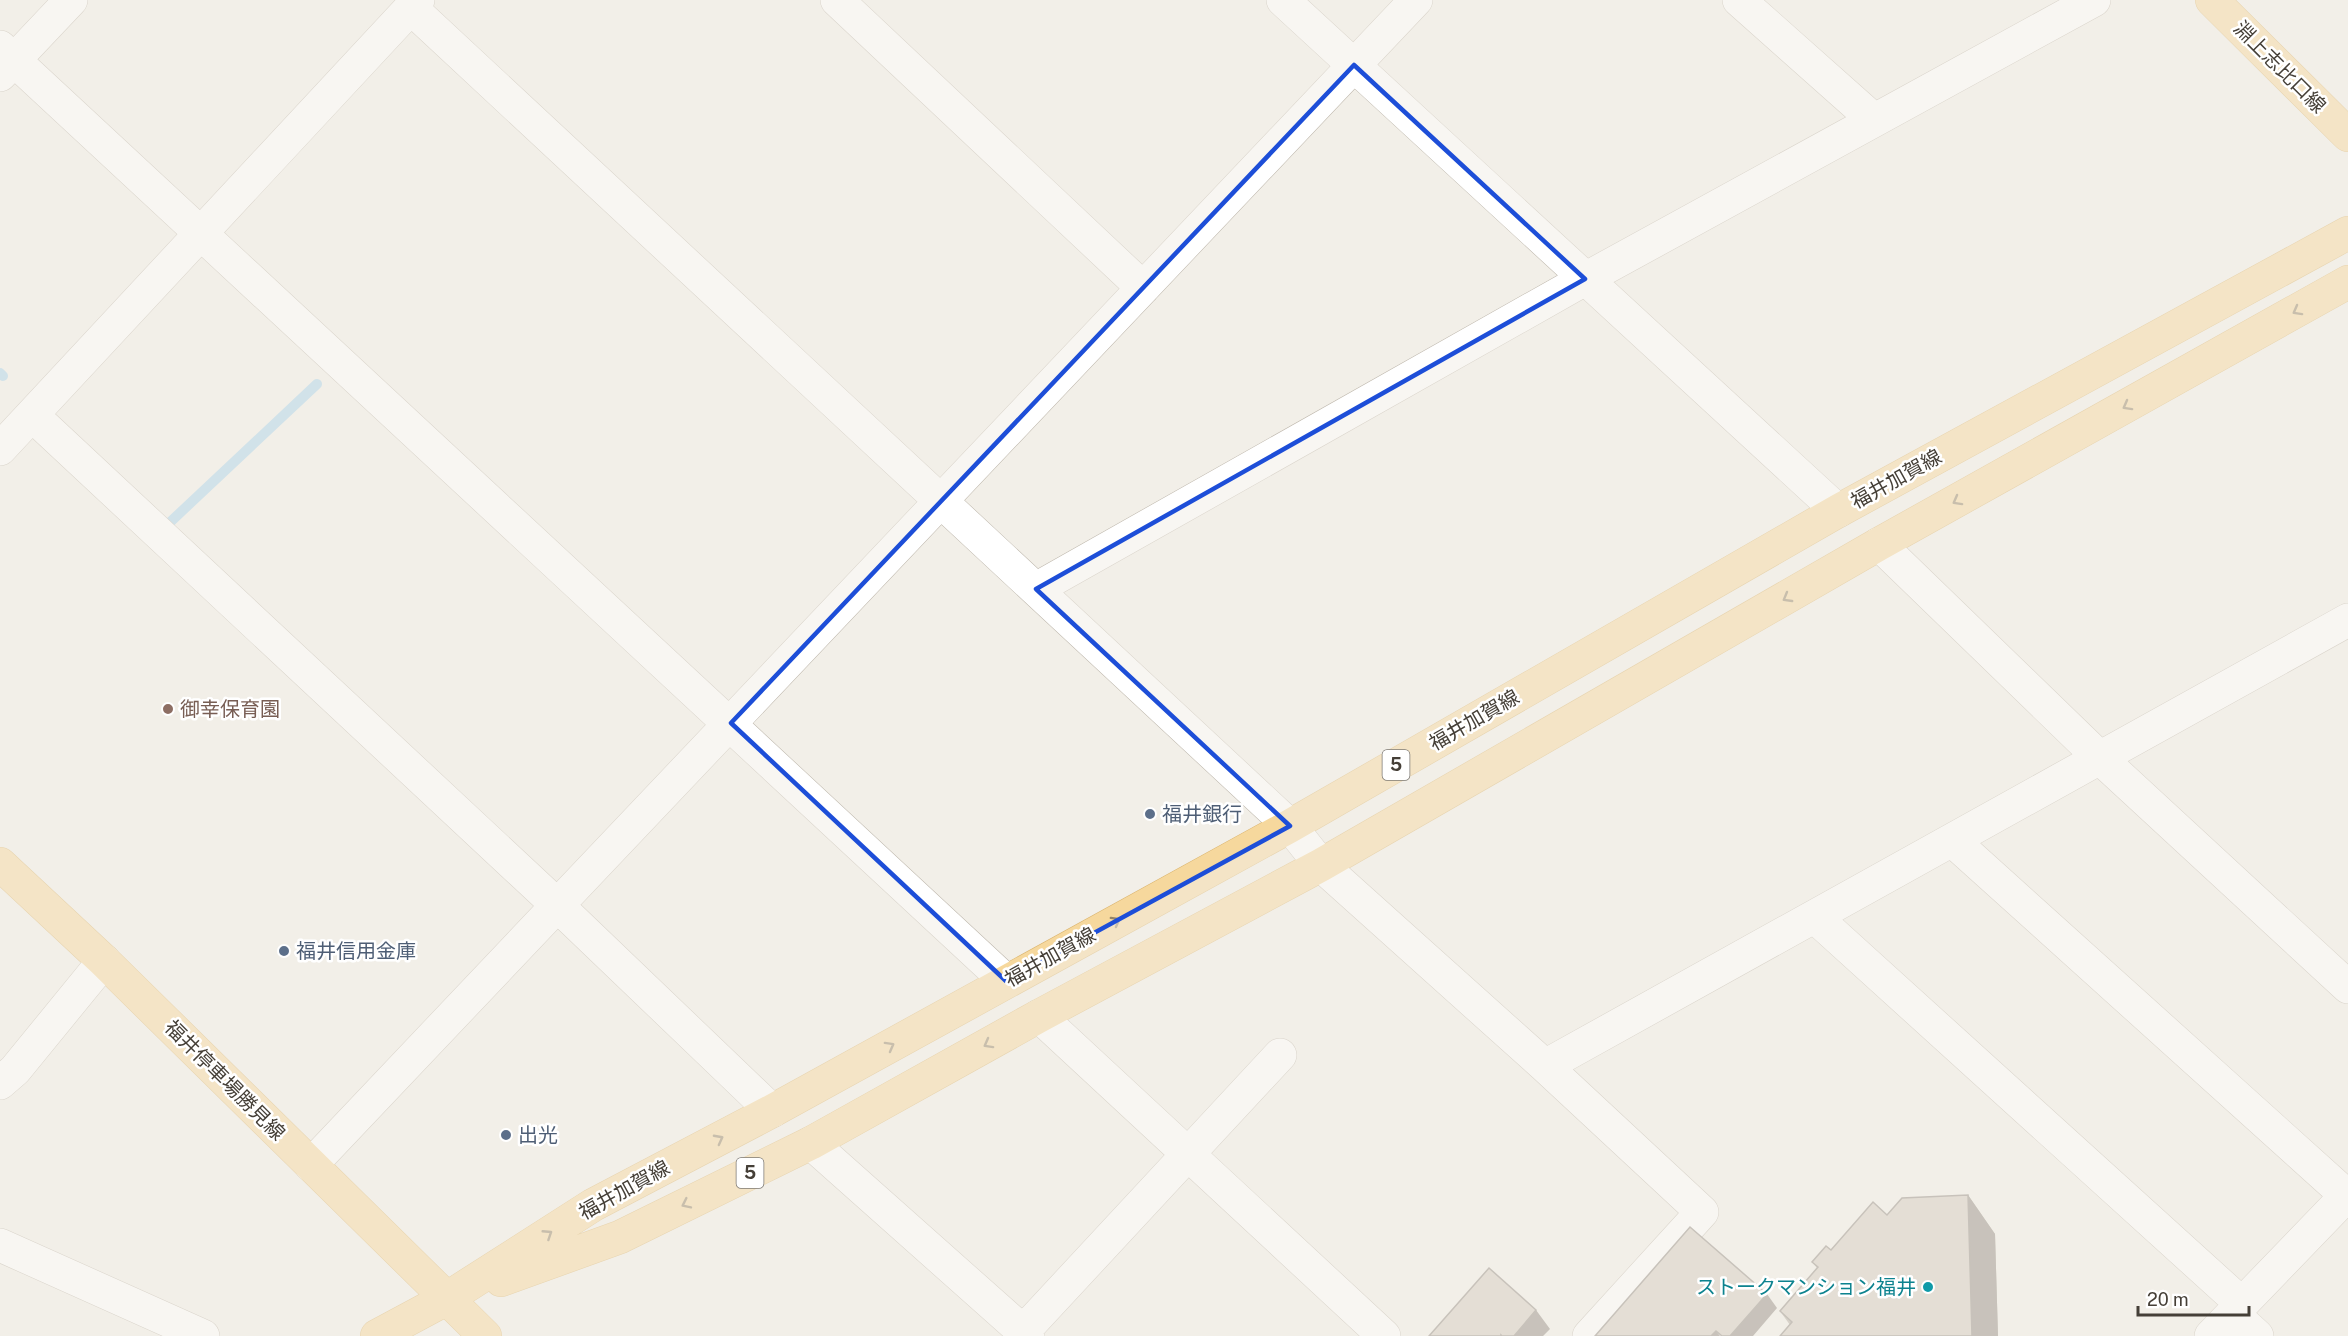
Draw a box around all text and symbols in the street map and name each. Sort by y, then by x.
street label: 淵上志比口線 [2229,16,2331,118]
one-way arrow [2293,304,2303,315]
one-way arrow [2123,399,2133,410]
street label: 福井加賀線 [1846,444,1946,514]
one-way arrow [1952,494,1963,505]
one-way arrow [1783,590,1793,602]
street label: 福井加賀線 [1425,685,1523,755]
place label: 御幸保育園 [180,697,280,721]
marker: 御幸保育園 [161,702,175,716]
road number: 5 [1382,750,1410,780]
place label: 福井銀行 [1162,802,1242,826]
marker: 福井銀行 [1143,807,1157,821]
one-way arrow [1109,917,1120,928]
street label: 福井加賀線 [1000,922,1100,992]
place label: 福井信用金庫 [296,939,416,963]
marker: 福井信用金庫 [277,944,291,958]
street label: 福井停車場勝見線 [160,1015,290,1145]
one-way arrow [984,1037,994,1048]
one-way arrow [884,1042,894,1053]
place label: 出光 [518,1123,558,1147]
marker: 出光 [499,1128,513,1142]
one-way arrow [712,1135,723,1146]
street label: 福井加賀線 [574,1155,674,1225]
road number: 5 [736,1158,764,1188]
one-way arrow [681,1197,692,1209]
one-way arrow [541,1230,552,1241]
place label: ストークマンション福井 [1696,1275,1916,1299]
scale bar [2138,1279,2249,1317]
marker: ストークマンション福井 [1921,1280,1935,1294]
text: 20 m [2147,1289,2189,1310]

